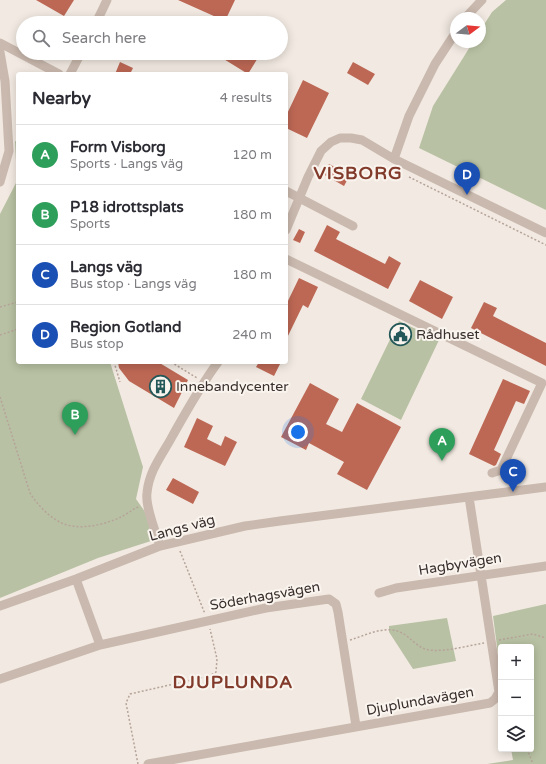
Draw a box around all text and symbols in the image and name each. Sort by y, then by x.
north arrow [450,12,486,48]
search box [16,16,288,60]
icon: search [30,27,52,49]
text: Search here [62,29,146,47]
text: Nearby [32,88,91,109]
text: 4 results [220,90,272,106]
text: Form Visborg [70,138,166,156]
text: A [40,147,50,163]
text: 120 m [232,147,272,163]
text: Sports · Langs väg [70,156,183,172]
district label: VISBORG [313,162,403,184]
pin: D [454,162,480,195]
text: P18 idrottsplats [70,198,184,216]
text: B [40,207,50,223]
text: 180 m [232,207,272,223]
text: Sports [70,216,110,232]
text: Langs väg [70,258,143,276]
text: C [40,267,50,283]
text: 180 m [232,267,272,283]
text: Bus stop · Langs väg [70,276,197,292]
text: Region Gotland [70,318,181,336]
public building icon: Rådhuset [388,321,414,347]
place label: Rådhuset [416,326,480,343]
text: D [40,327,50,343]
text: 240 m [232,327,272,343]
text: Bus stop [70,336,124,352]
building icon: Innebandycenter [148,373,174,399]
place label: Innebandycenter [176,378,289,395]
pin: B [62,402,88,435]
your location [288,422,308,442]
pin: A [429,428,455,461]
pin: C [500,459,526,492]
street label: Langs väg [147,511,217,545]
street label: Hagbyvägen [417,549,503,579]
street label: Söderhagsvägen [209,578,321,614]
map controls [498,644,534,752]
button: + [498,644,534,680]
district label: DJUPLUNDA [172,671,294,693]
button: − [498,680,534,716]
street label: Djuplundavägen [365,683,475,719]
button: layers [498,716,534,752]

